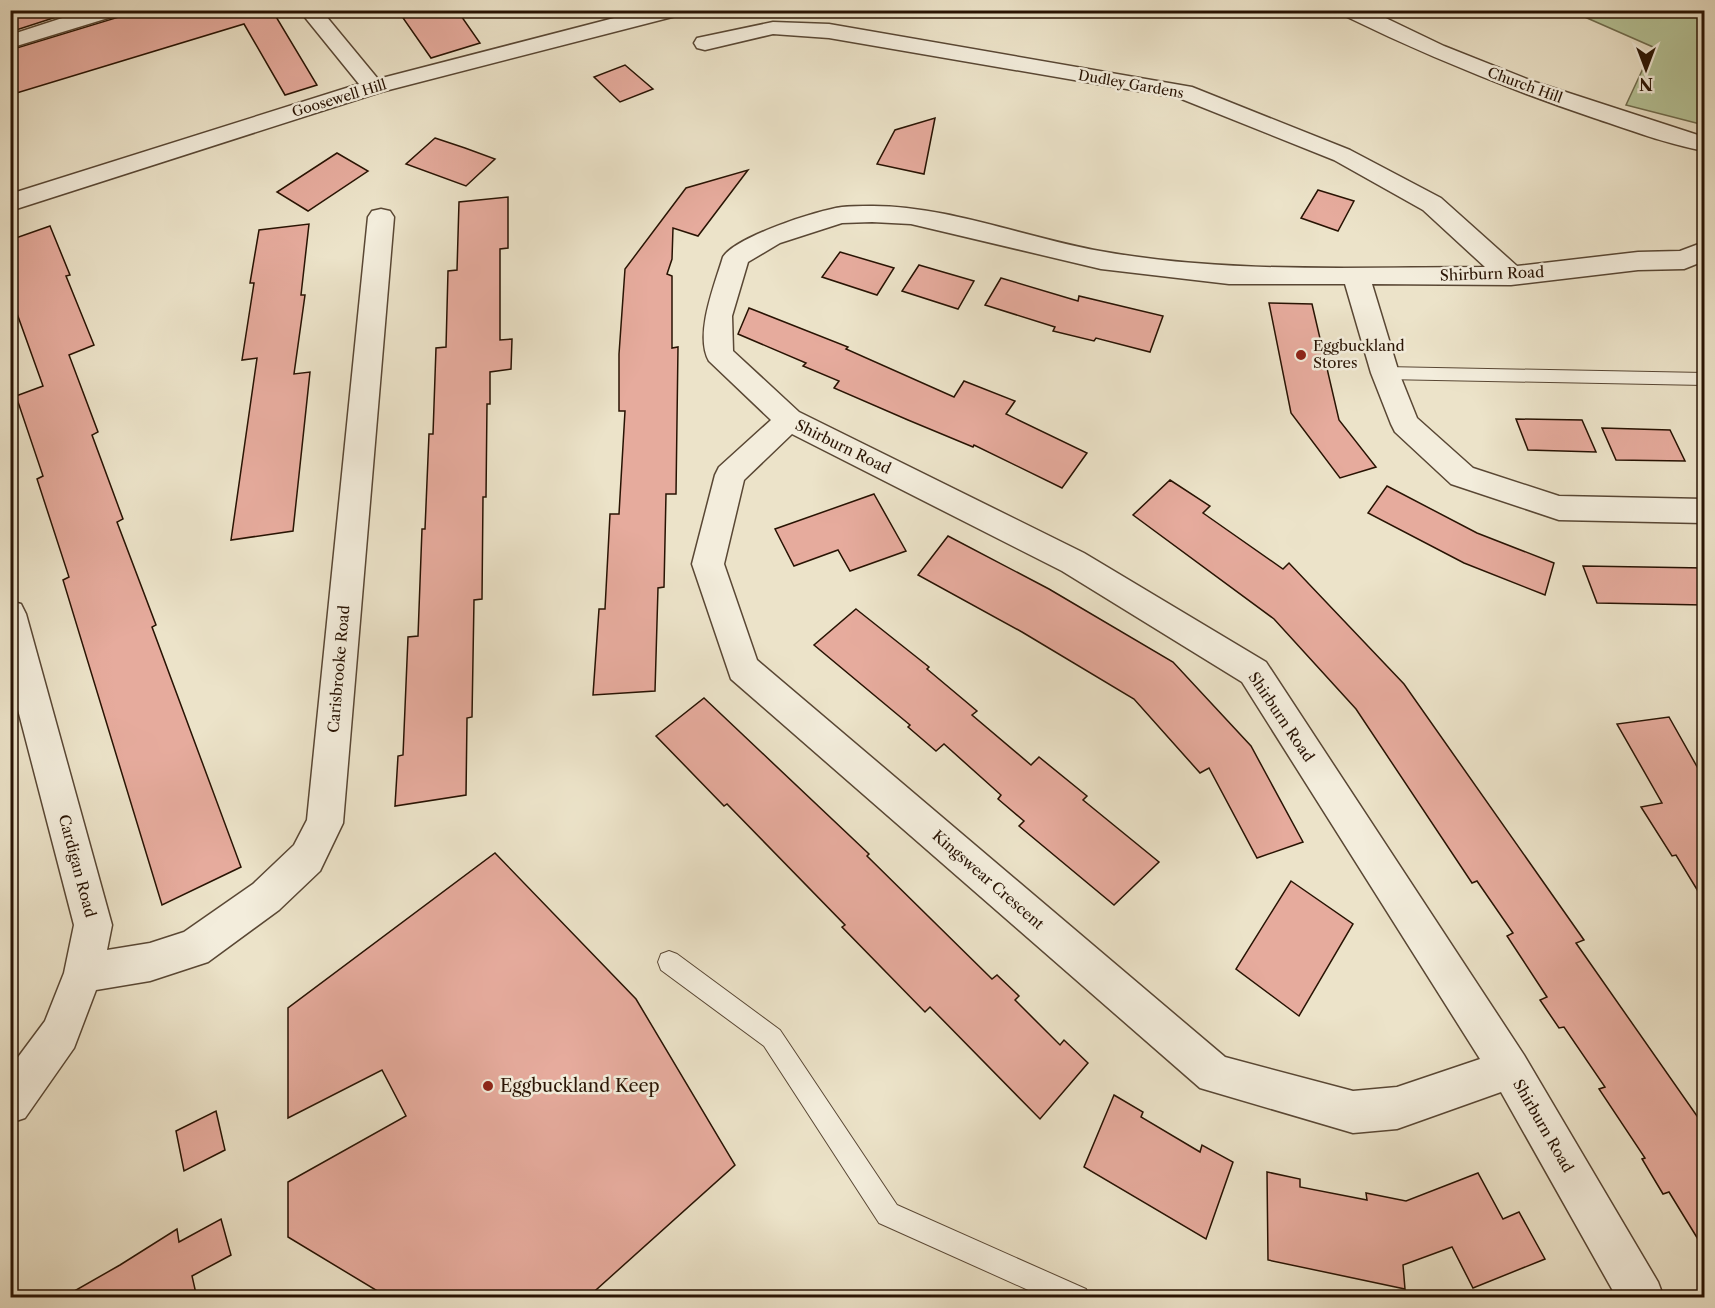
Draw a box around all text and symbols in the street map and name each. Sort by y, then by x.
north arrow [1616,39,1676,99]
street label: Church Hill [1485,63,1565,107]
street label: Dudley Gardens [1077,66,1185,102]
text: N [1639,74,1653,94]
street label: Goosewell Hill [290,75,388,121]
street label: Shirburn Road [1440,262,1544,285]
place label: Eggbuckland Stores [1313,336,1405,372]
marker: Eggbuckland Stores [1294,348,1308,362]
street label: Shirburn Road [792,415,894,478]
street label: Carisbrooke Road [323,604,354,734]
street label: Shirburn Road [1244,668,1318,765]
street label: Cardigan Road [55,812,100,919]
street label: Kingswear Crescent [929,826,1049,934]
place label: Eggbuckland Keep [500,1075,660,1097]
street label: Shirburn Road [1509,1076,1578,1176]
marker: Eggbuckland Keep [481,1079,495,1093]

